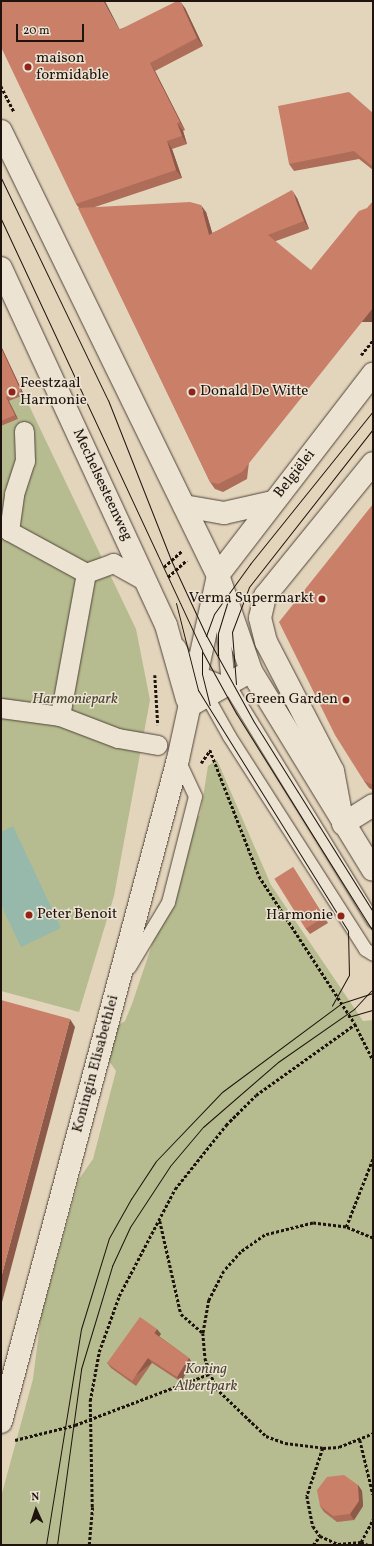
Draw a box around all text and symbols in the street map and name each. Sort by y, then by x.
scale bar [18,16,86,42]
text: 20 m [23,23,50,39]
place label: maison formidable [36,49,109,84]
marker: maison formidable [23,62,33,72]
place label: Feestzaal Harmonie [20,374,87,409]
place label: Donald De Witte [200,383,309,401]
marker: Feestzaal Harmonie [7,387,17,397]
marker: Donald De Witte [187,387,197,397]
street label: Mechelsesteenweg [68,426,136,544]
street label: Belgiëlei [271,446,319,502]
place label: Verma Supermarkt [189,590,314,608]
marker: Verma Supermarkt [317,594,327,604]
park label: Harmoniepark [32,691,118,709]
place label: Green Garden [245,691,338,709]
marker: Green Garden [341,695,351,705]
place label: Peter Benoit [37,906,117,924]
place label: Harmonie [266,907,333,925]
marker: Peter Benoit [24,910,34,920]
marker: Harmonie [336,911,346,921]
street label: Koningin Elisabethlei [69,993,123,1135]
park label: Koning Albertpark [175,1360,237,1395]
north arrow [16,1490,56,1530]
text: N [31,1490,40,1505]

